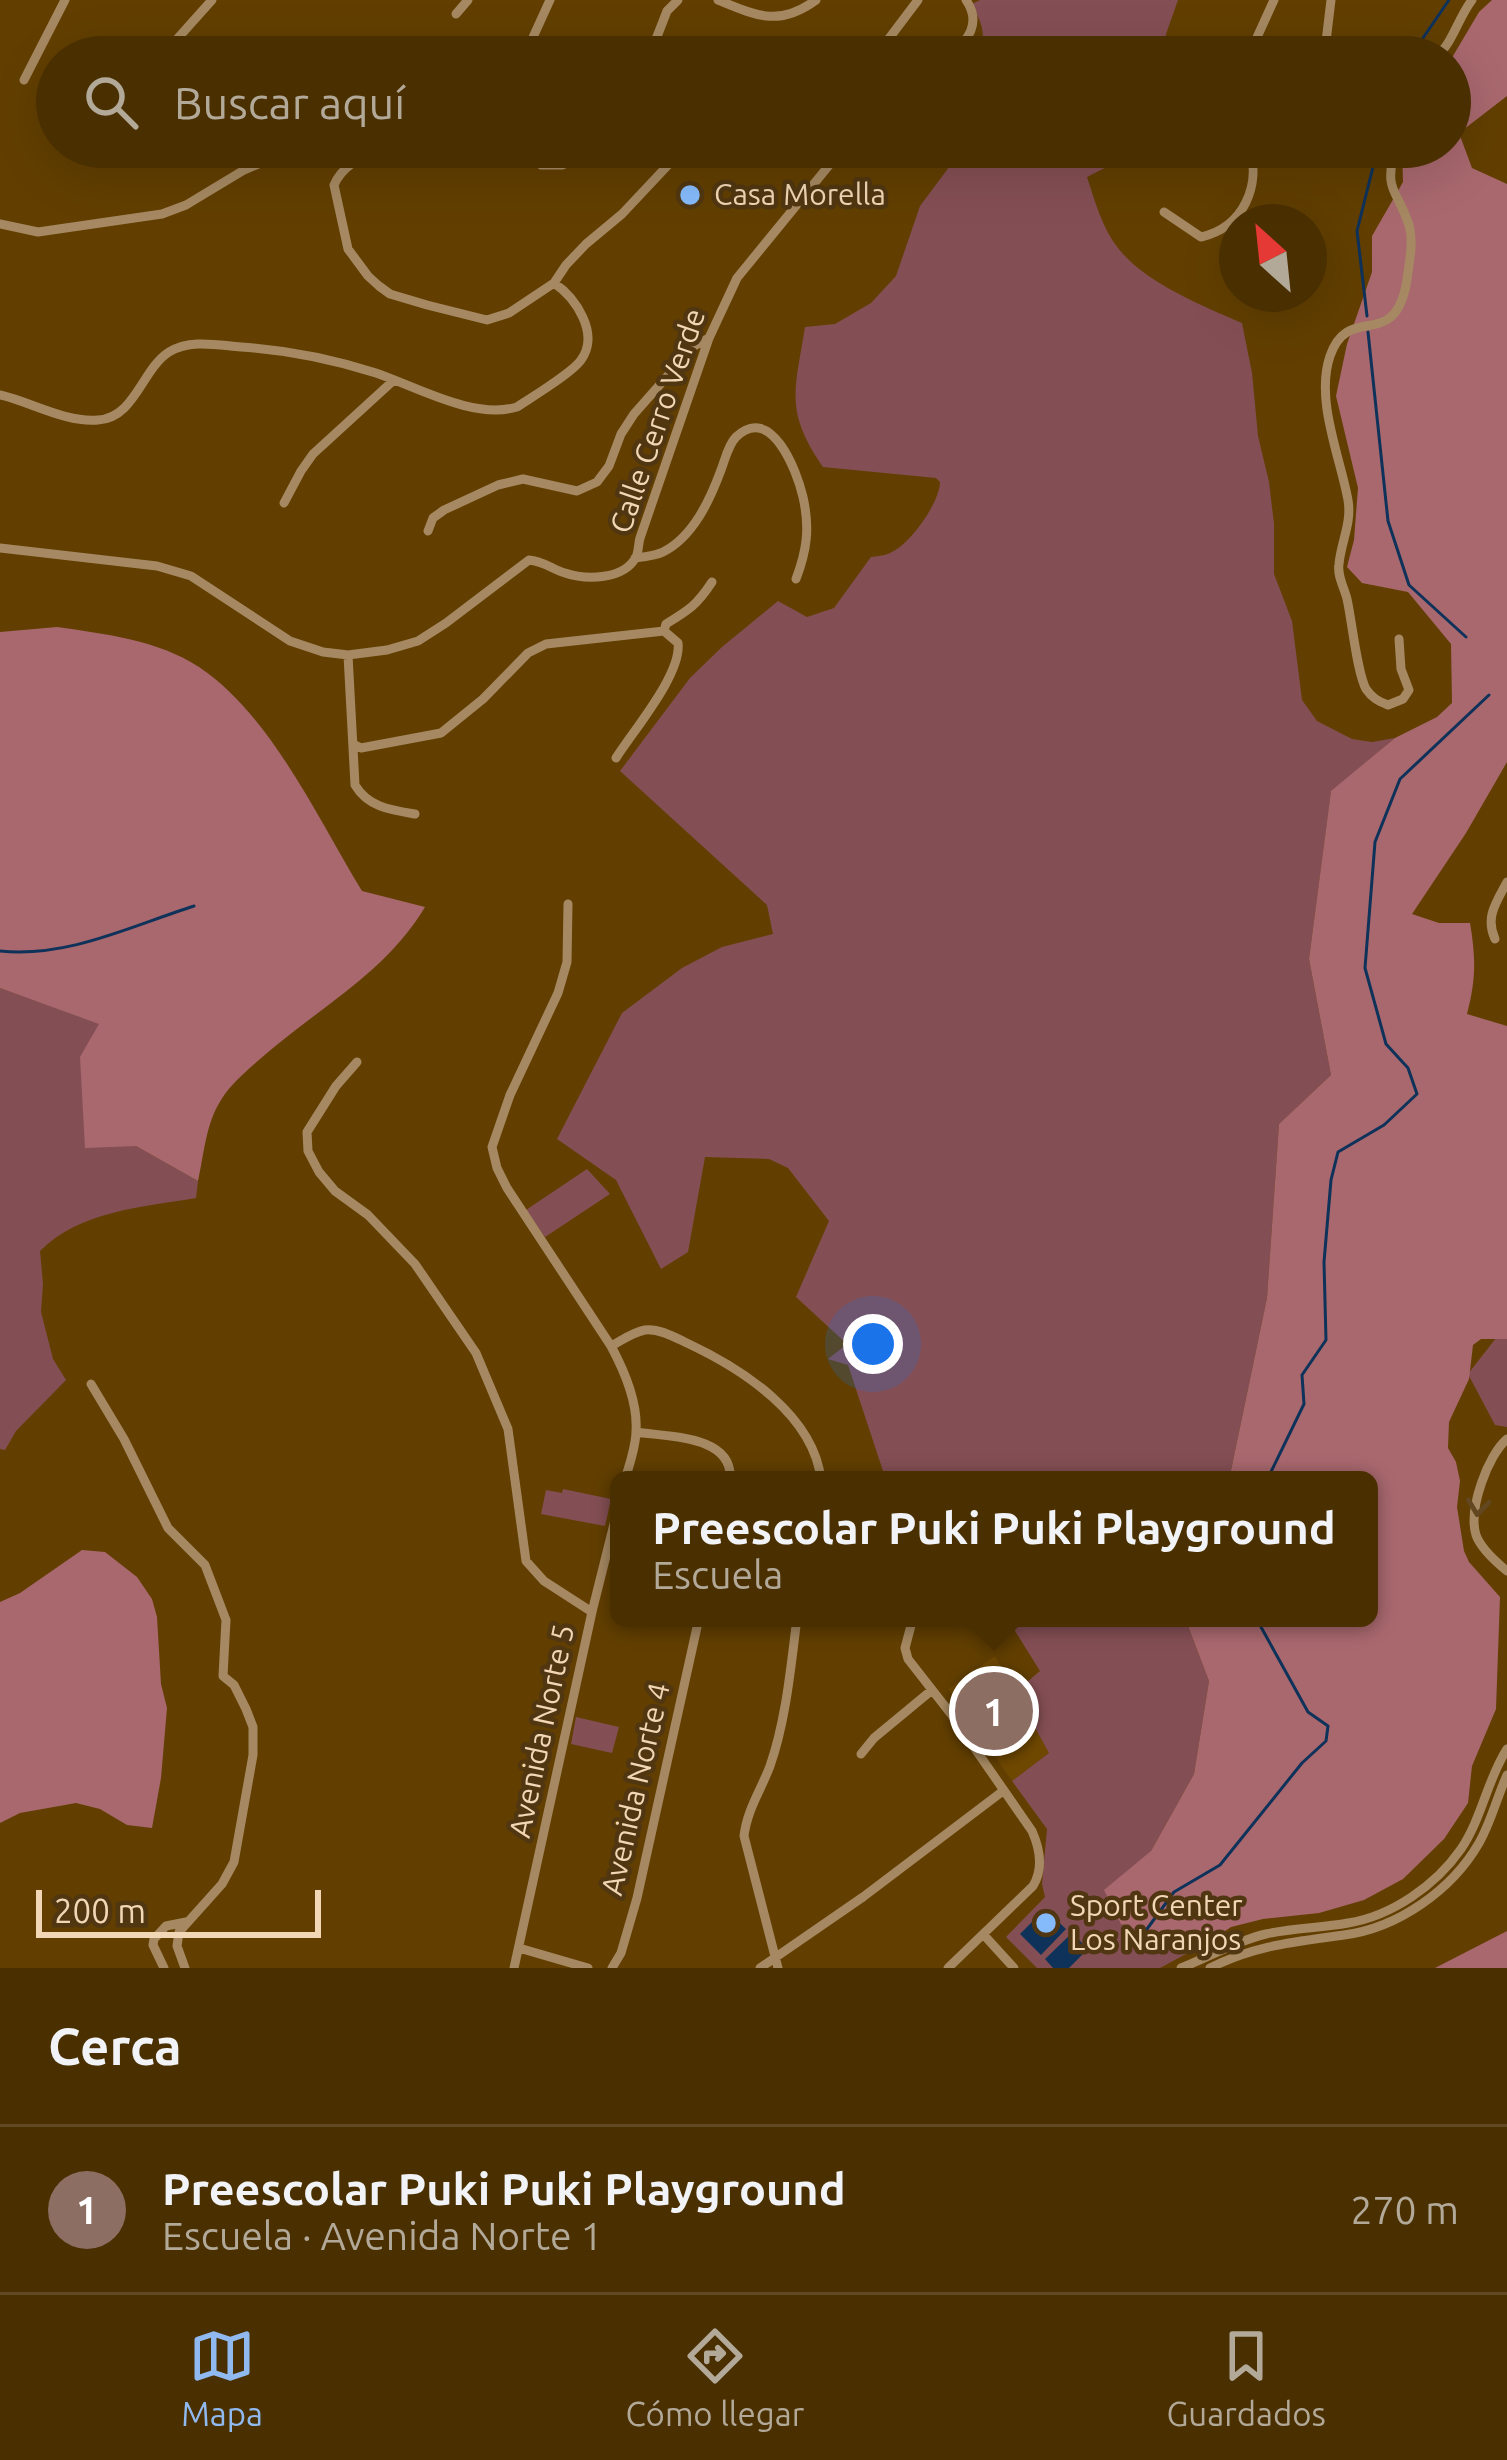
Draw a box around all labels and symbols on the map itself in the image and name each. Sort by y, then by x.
place label: Casa Morella [714,177,886,211]
marker: Casa Morella [677,182,703,208]
north arrow [1219,204,1327,312]
street label: Calle Cerro Verde [603,304,711,537]
your location [843,1314,903,1374]
one-way arrow [1466,1497,1492,1516]
street label: Avenida Norte 5 [502,1621,580,1840]
pin: 1 [955,1666,1033,1756]
street label: Avenida Norte 4 [594,1679,676,1898]
scale bar [36,1884,321,1937]
place label: Sport Center Los Naranjos [1070,1888,1243,1956]
marker: Sport Center Los Naranjos [1033,1910,1059,1936]

